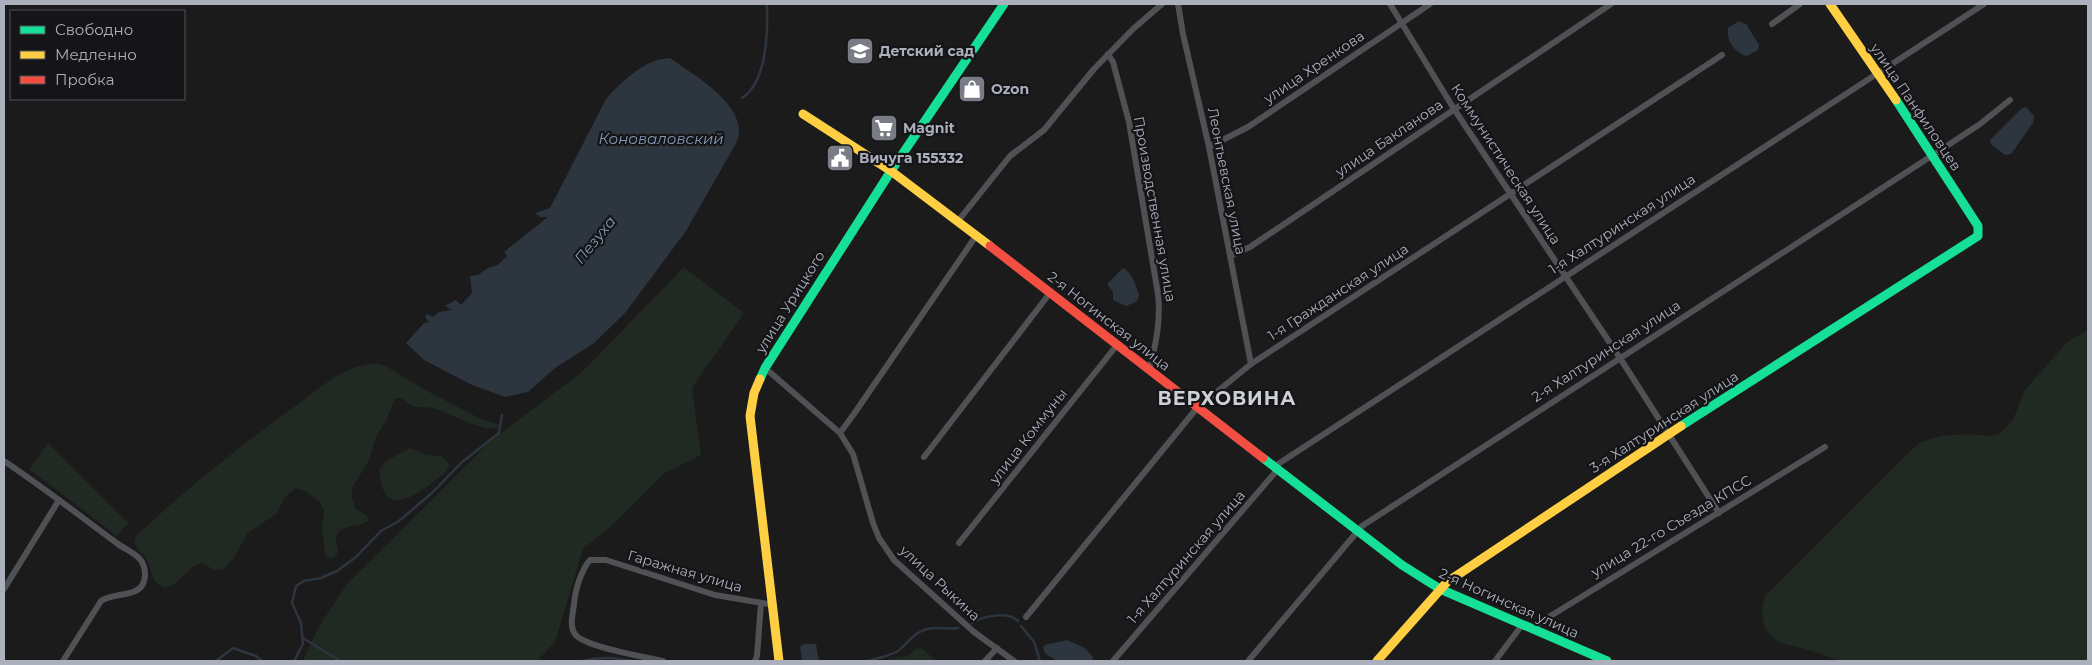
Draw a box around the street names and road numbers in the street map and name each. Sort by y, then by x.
street label: улица Хренкова [1259,27,1368,108]
street label: улица Панфиловцев [1866,39,1965,174]
street label: Коммунистическая улица [1447,80,1565,248]
street label: улица Бакланова [1331,95,1446,181]
street label: Леонтьевская улица [1204,106,1250,256]
street label: Производственная улица [1130,115,1180,303]
street label: 1-я Халтуринская улица [1545,170,1699,278]
street label: 1-я Гражданская улица [1264,240,1412,344]
street label: улица Урицкого [751,247,829,357]
street label: 2-я Ногинская улица [1044,267,1174,375]
street label: 2-я Халтуринская улица [1528,296,1684,406]
street label: 3-я Халтуринская улица [1586,367,1742,477]
street label: улица Коммуны [985,385,1071,488]
street label: улица 22-го Съезда КПСС [1587,471,1754,582]
street label: 1-я Халтуринская улица [1123,487,1249,627]
street label: улица Рыкина [895,540,984,625]
street label: Гаражная улица [626,546,744,596]
street label: 2-я Ногинская улица [1436,564,1582,642]

